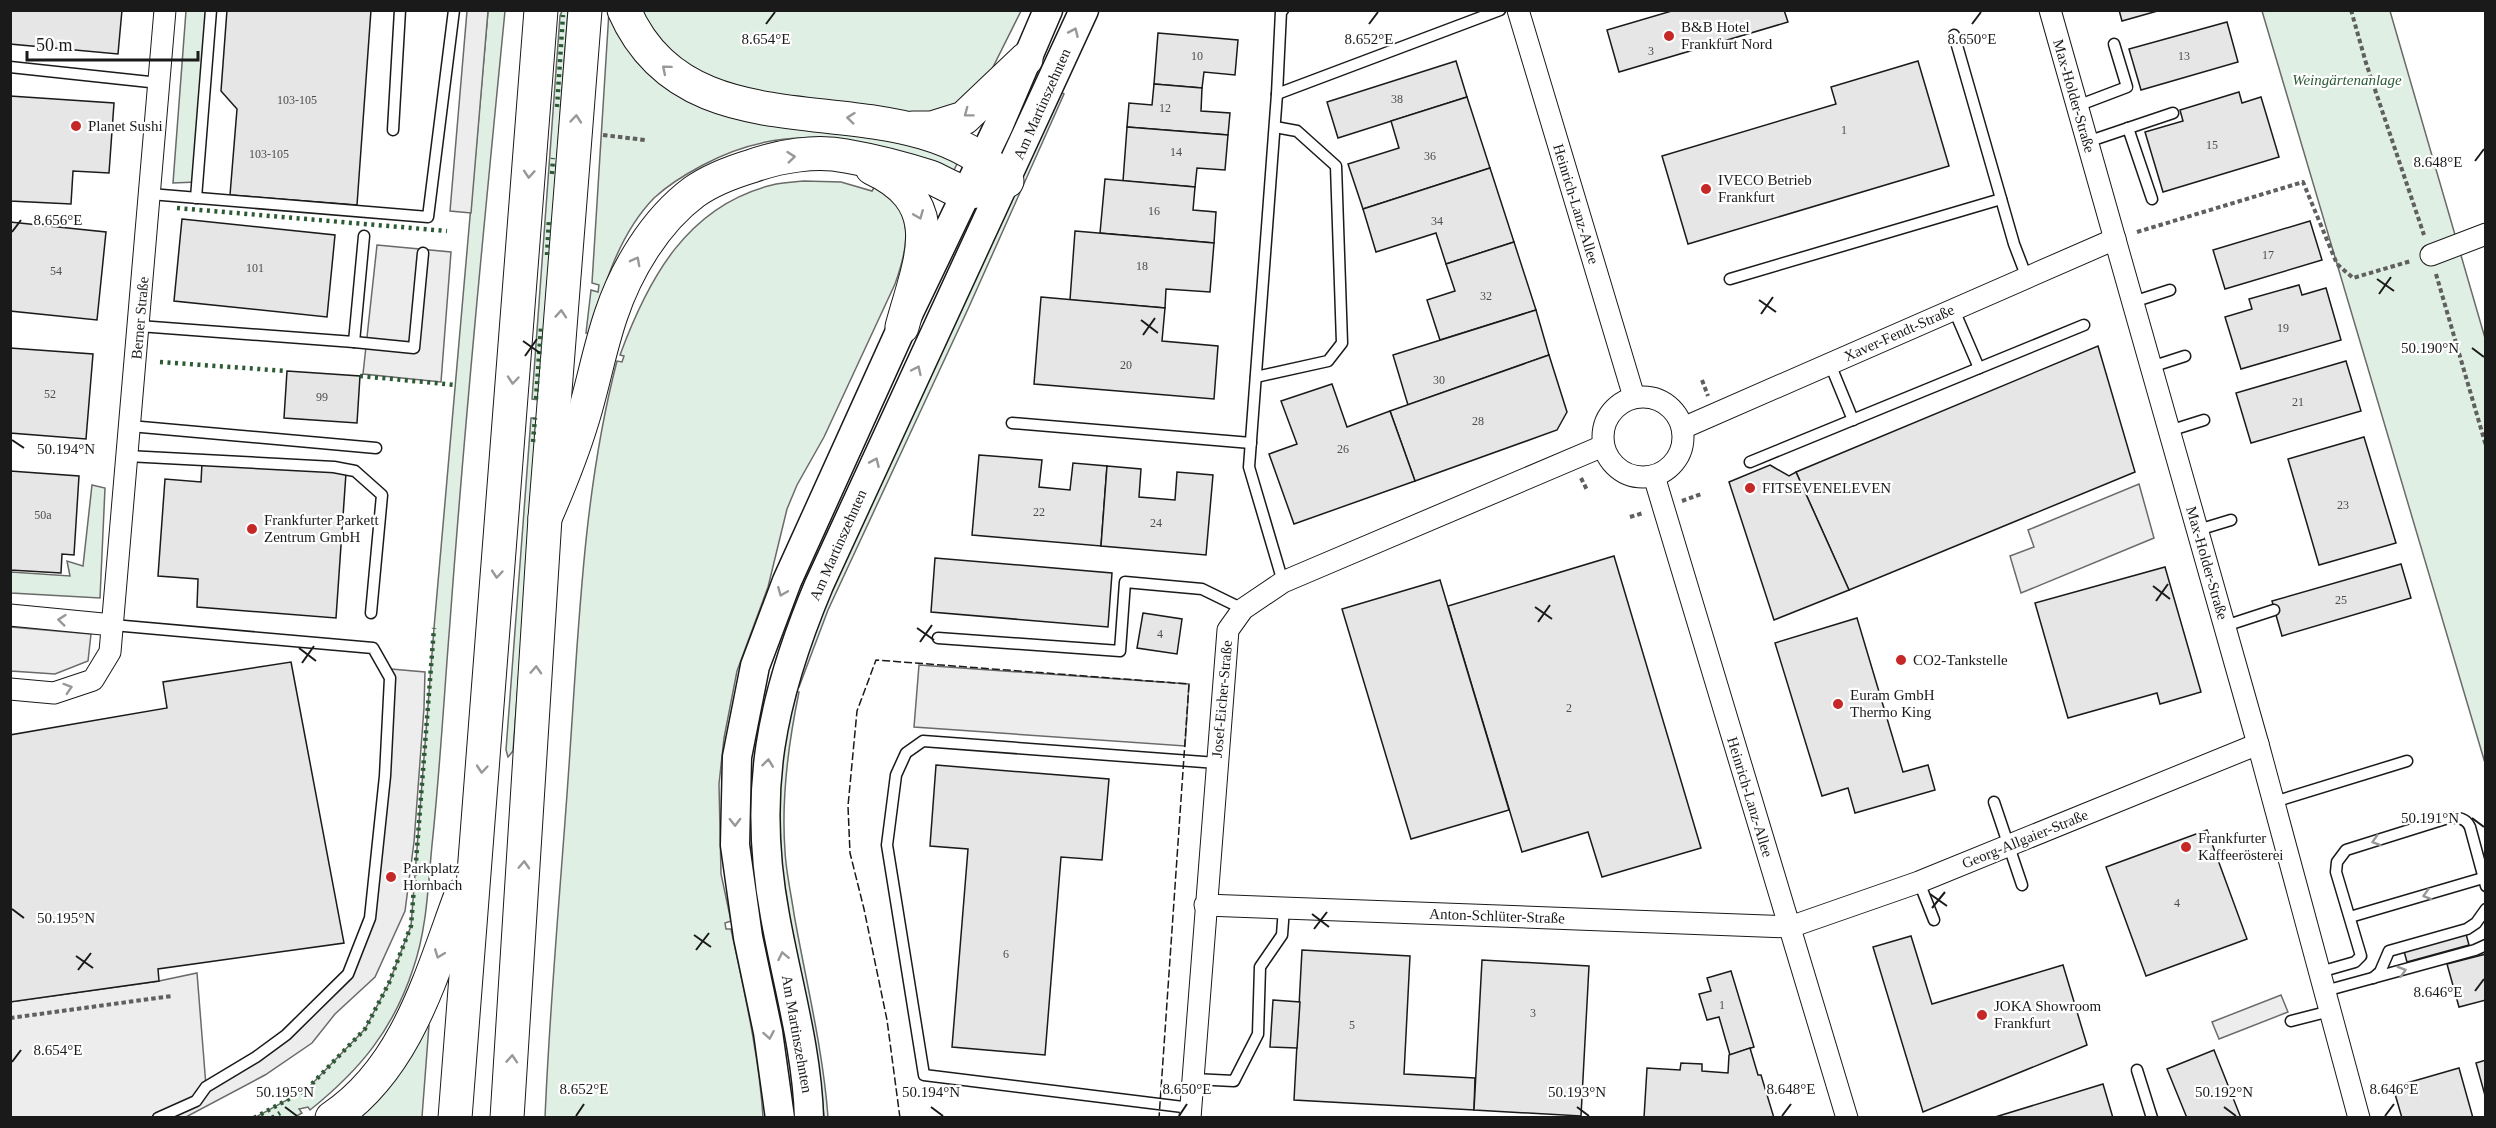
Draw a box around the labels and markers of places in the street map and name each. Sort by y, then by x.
place label: B&B Hotel Frankfurt Nord [1681,19,1773,52]
marker: B&B Hotel Frankfurt Nord [1662,29,1676,43]
place label: Planet Sushi [88,118,163,134]
marker: Planet Sushi [69,119,83,133]
place label: IVECO Betrieb Frankfurt [1718,172,1812,205]
marker: IVECO Betrieb Frankfurt [1699,182,1713,196]
place label: FITSEVENELEVEN [1762,480,1891,496]
marker: FITSEVENELEVEN [1743,481,1757,495]
place label: Frankfurter Parkett Zentrum GmbH [264,512,379,545]
marker: Frankfurter Parkett Zentrum GmbH [245,522,259,536]
place label: CO2-Tankstelle [1913,652,2008,668]
marker: CO2-Tankstelle [1894,653,1908,667]
place label: Euram GmbH Thermo King [1850,687,1935,720]
marker: Euram GmbH Thermo King [1831,697,1845,711]
place label: Frankfurter Kaffeerösterei [2198,830,2284,863]
marker: Frankfurter Kaffeerösterei [2179,840,2193,854]
place label: Parkplatz Hornbach [403,860,463,893]
marker: Parkplatz Hornbach [384,870,398,884]
place label: JOKA Showroom Frankfurt [1994,998,2101,1031]
marker: JOKA Showroom Frankfurt [1975,1008,1989,1022]

